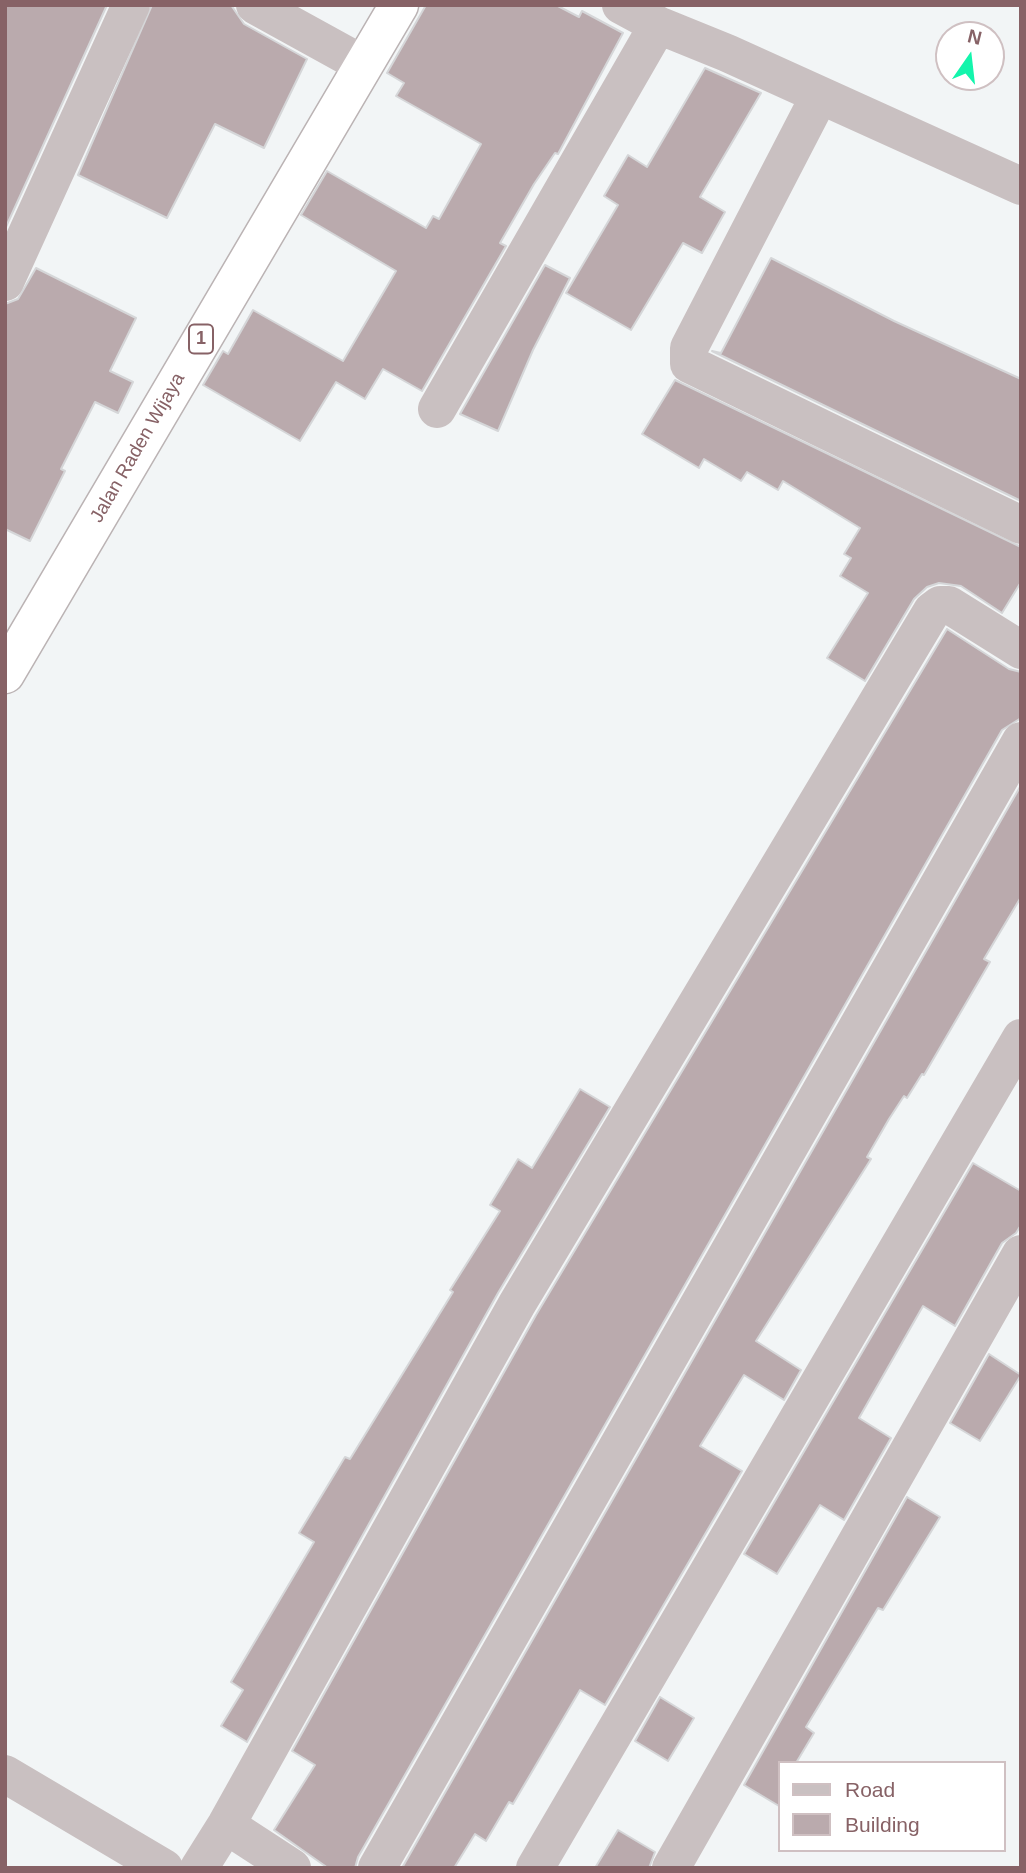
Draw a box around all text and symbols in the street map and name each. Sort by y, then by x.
north arrow [935,21,1005,91]
text: N [966,25,984,49]
road number: 1 [189,324,213,354]
street label: Jalan Raden Wijaya [86,369,190,527]
legend [778,1761,1005,1852]
text: Road [845,1778,895,1801]
text: Building [845,1813,920,1836]

